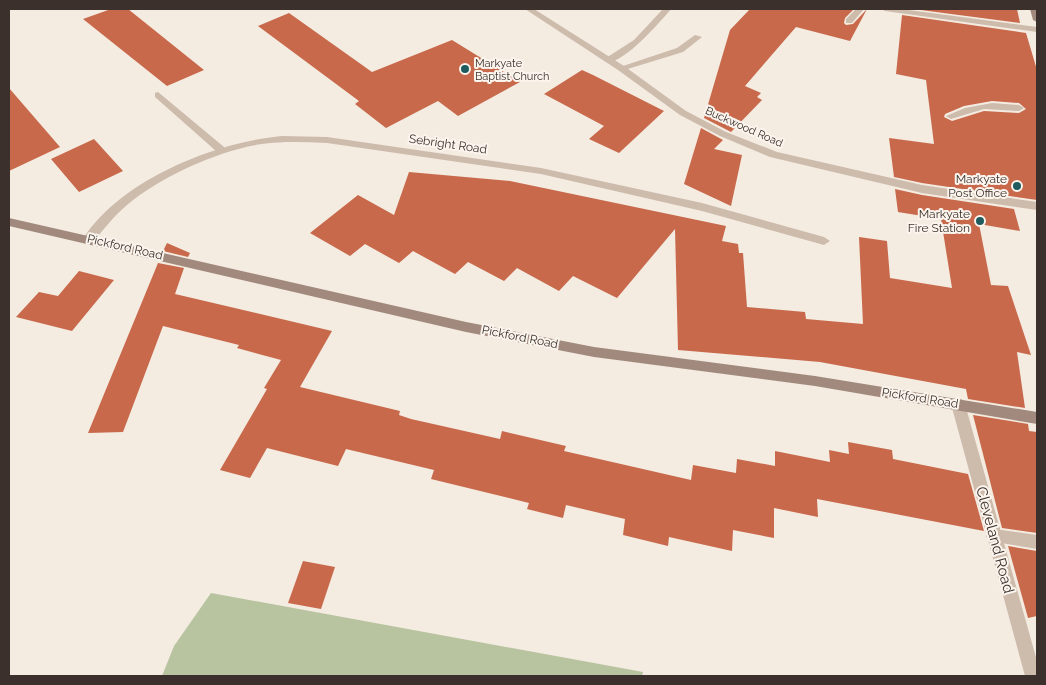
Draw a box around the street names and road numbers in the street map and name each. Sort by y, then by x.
street label: Buckwood Road [703,104,785,150]
street label: Sebright Road [408,132,488,156]
street label: Pickford Road [86,231,164,263]
street label: Pickford Road [481,323,559,351]
street label: Pickford Road [881,385,959,411]
street label: Cleveland Road [972,485,1018,595]

